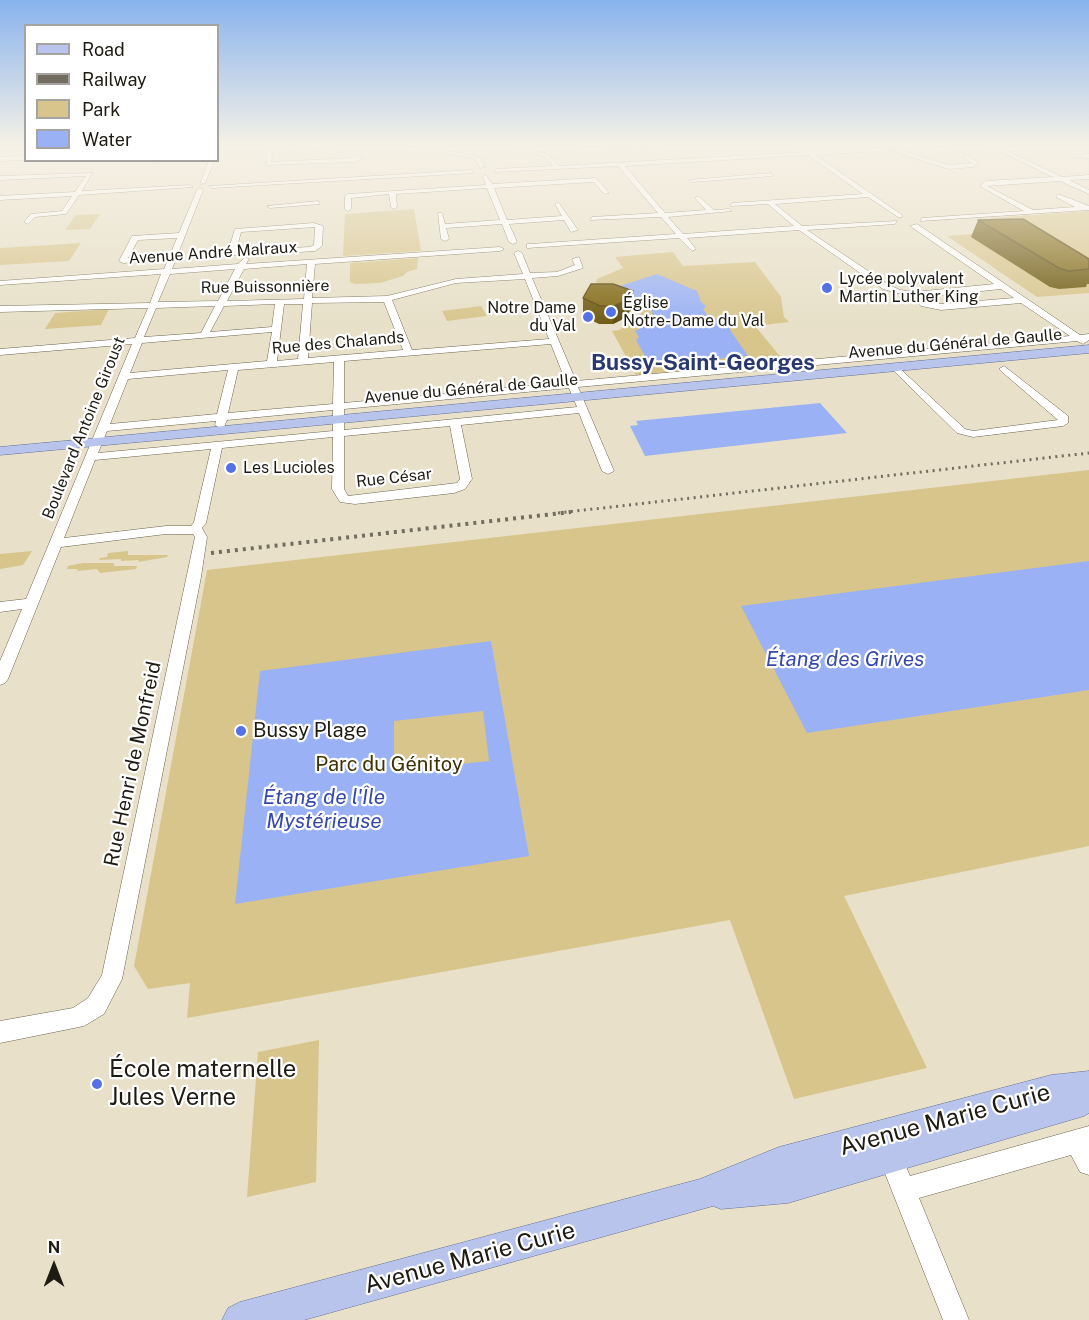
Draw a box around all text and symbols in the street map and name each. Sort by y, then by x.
legend [24,24,219,162]
text: Road [82,39,125,60]
text: Railway [82,69,147,90]
text: Park [82,99,120,120]
text: Water [82,129,132,150]
street label: Avenue André Malraux [128,238,298,268]
place label: Lycée polyvalent Martin Luther King [839,269,979,307]
street label: Rue Buissonnière [200,276,330,298]
marker: Lycée polyvalent Martin Luther King [820,281,834,295]
place label: Église Notre-Dame du Val [623,293,764,331]
place label: Notre Dame du Val [487,298,576,336]
marker: Église Notre-Dame du Val [604,305,618,319]
marker: Notre Dame du Val [581,310,595,324]
street label: Avenue du Général de Gaulle [847,325,1063,363]
street label: Rue des Chalands [271,328,405,358]
street label: Boulevard Antoine Giroust [39,334,129,522]
district label: Bussy-Saint-Georges [591,350,815,376]
street label: Avenue du Général de Gaulle [363,370,579,408]
place label: Les Lucioles [243,458,335,478]
marker: Les Lucioles [224,461,238,475]
street label: Rue César [355,464,433,492]
water label: Étang des Grives [766,647,924,673]
street label: Rue Henri de Monfreid [100,659,166,869]
place label: Bussy Plage [253,719,367,743]
marker: Bussy Plage [234,724,248,738]
park label: Parc du Génitoy [315,753,463,777]
water label: Étang de l'Île Mystérieuse [263,785,385,835]
place label: École maternelle Jules Verne [109,1056,296,1112]
marker: École maternelle Jules Verne [90,1077,104,1091]
street label: Avenue Marie Curie [836,1078,1054,1162]
street label: Avenue Marie Curie [361,1216,579,1300]
north arrow [24,1236,84,1296]
text: N [48,1238,60,1257]

